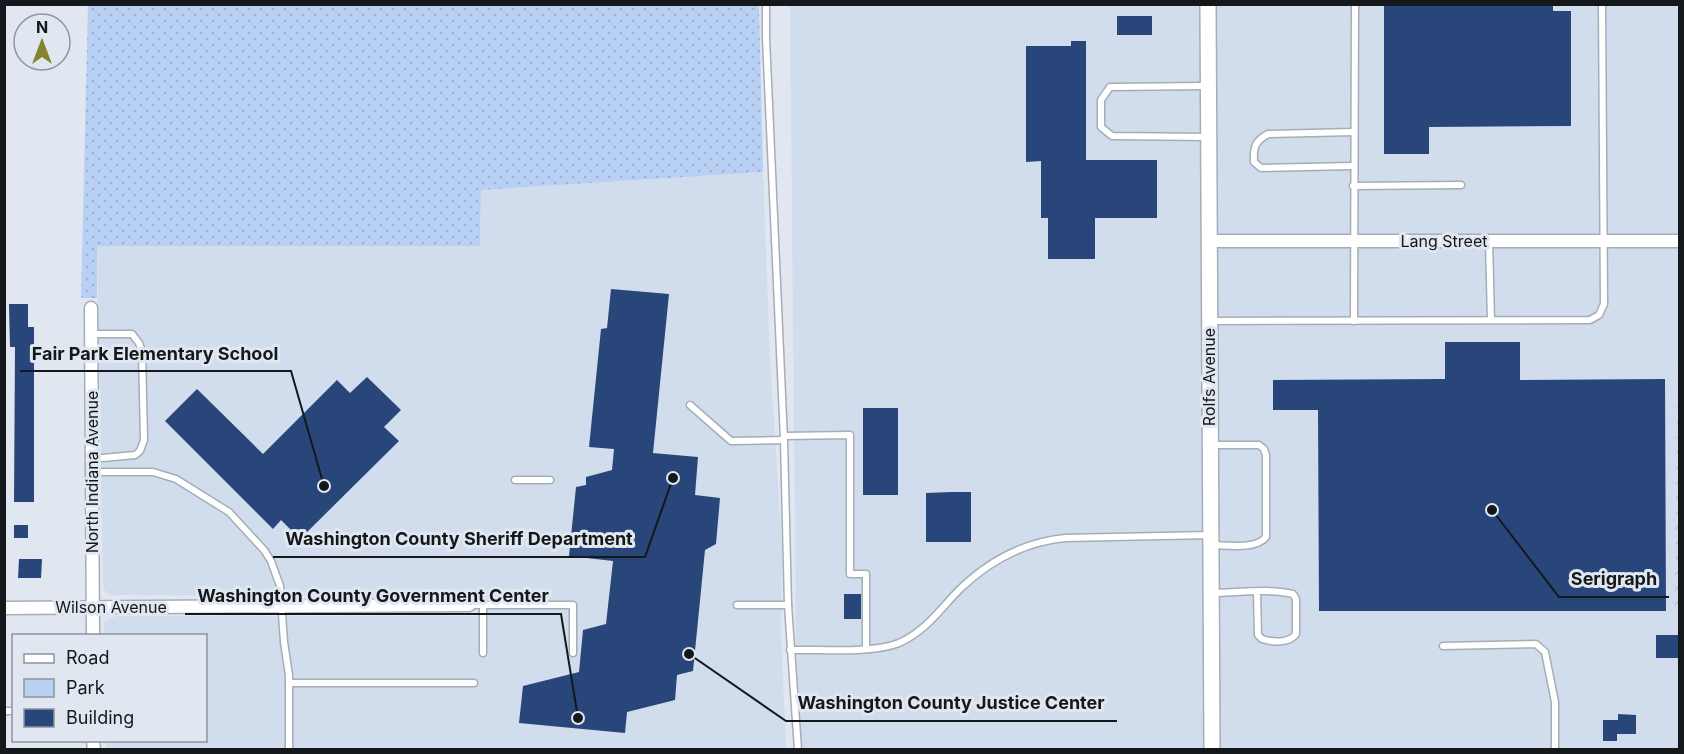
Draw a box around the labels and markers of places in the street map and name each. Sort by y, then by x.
callout: Fair Park Elementary School [20,335,291,371]
callout: Washington County Sheriff Department [273,521,645,557]
callout: Serigraph [1559,561,1669,597]
callout: Washington County Government Center [185,578,561,614]
callout: Washington County Justice Center [786,685,1117,721]

